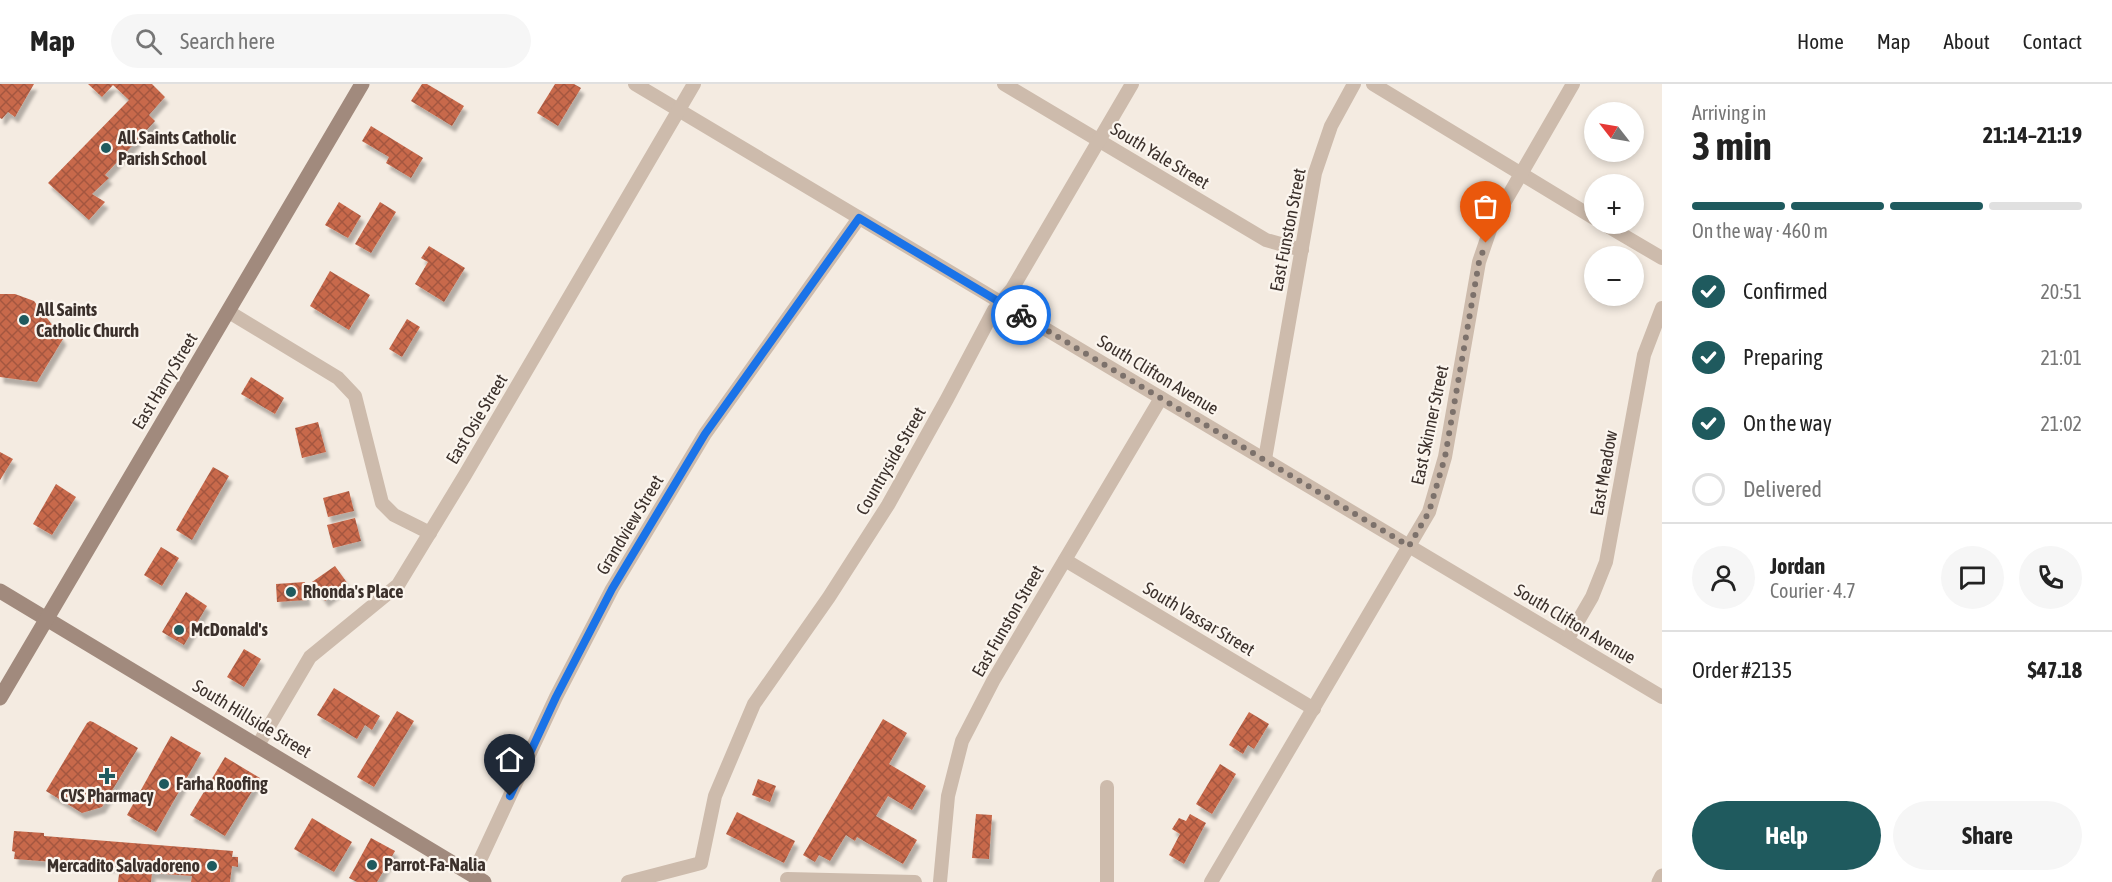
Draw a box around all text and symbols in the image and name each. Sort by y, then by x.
search box [111,14,531,68]
text: Map [30,25,75,57]
icon: search [132,25,165,58]
text: Search here [180,28,275,54]
text: Home [1797,29,1844,53]
text: Map [1877,29,1911,53]
text: About [1944,29,1990,53]
text: Contact [2023,29,2082,53]
text: Arriving in [1692,101,1766,124]
north arrow [1584,102,1644,162]
map controls [1584,102,1644,306]
street label: South Yale Street [1107,118,1213,193]
text: 21:14–21:19 [1983,122,2082,148]
text: 3 min [1692,124,1772,168]
place label: All Saints Catholic Parish School [117,127,236,169]
marker: All Saints Catholic Parish School [99,141,113,155]
street label: East Funston Street [1265,167,1310,293]
button: + [1584,174,1644,234]
pin [1460,181,1511,243]
icon: bag [1469,190,1502,223]
text: On the way · 460 m [1692,219,1828,242]
button: − [1584,246,1644,306]
icon: check [1692,275,1725,308]
text: Confirmed [1743,278,1828,304]
text: 20:51 [2040,280,2082,303]
courier [991,285,1051,345]
place label: All Saints Catholic Church [35,299,139,341]
icon: bike [1005,299,1038,332]
marker: All Saints Catholic Church [17,313,31,327]
street label: East Harry Street [128,329,202,433]
street label: South Clifton Avenue [1094,330,1223,419]
icon: check [1692,341,1725,374]
text: Preparing [1743,344,1823,370]
text: 21:01 [2040,346,2082,369]
street label: East Skinner Street [1407,363,1452,487]
street label: East Osie Street [442,370,512,468]
street label: Countryside Street [851,403,930,518]
icon: check [1692,407,1725,440]
text: On the way [1743,410,1832,436]
text: 21:02 [2040,412,2082,435]
street label: East Meadow [1586,428,1621,517]
street label: Grandview Street [592,471,668,578]
text: Delivered [1743,476,1822,502]
button: person [1692,546,1755,609]
button: chat [1941,546,2004,609]
button: phone [2019,546,2082,609]
text: Jordan [1770,553,1825,579]
street label: East Funston Street [967,561,1048,680]
street label: South Vassar Street [1140,577,1259,660]
street label: South Clifton Avenue [1511,579,1640,668]
text: Courier · 4.7 [1770,579,1856,602]
place label: Rhonda's Place [303,581,403,602]
marker: Rhonda's Place [284,585,298,599]
place label: McDonald's [191,619,268,640]
marker: McDonald's [172,623,186,637]
text: Order #2135 [1692,657,1792,683]
text: $47.18 [2027,657,2082,683]
street label: South Hillside Street [189,675,315,762]
pin [484,734,535,796]
icon: home [493,743,526,776]
marker: CVS Pharmacy [100,769,114,783]
place label: Farha Roofing [176,773,268,794]
marker: Farha Roofing [157,777,171,791]
place label: CVS Pharmacy [60,785,154,806]
button: Help [1692,801,1881,870]
button: Share [1893,801,2082,870]
place label: Parrot-Fa-Nalia [384,854,486,875]
place label: Mercadito Salvadoreno [47,855,200,876]
marker: Parrot-Fa-Nalia [365,858,379,872]
marker: Mercadito Salvadoreno [205,859,219,873]

